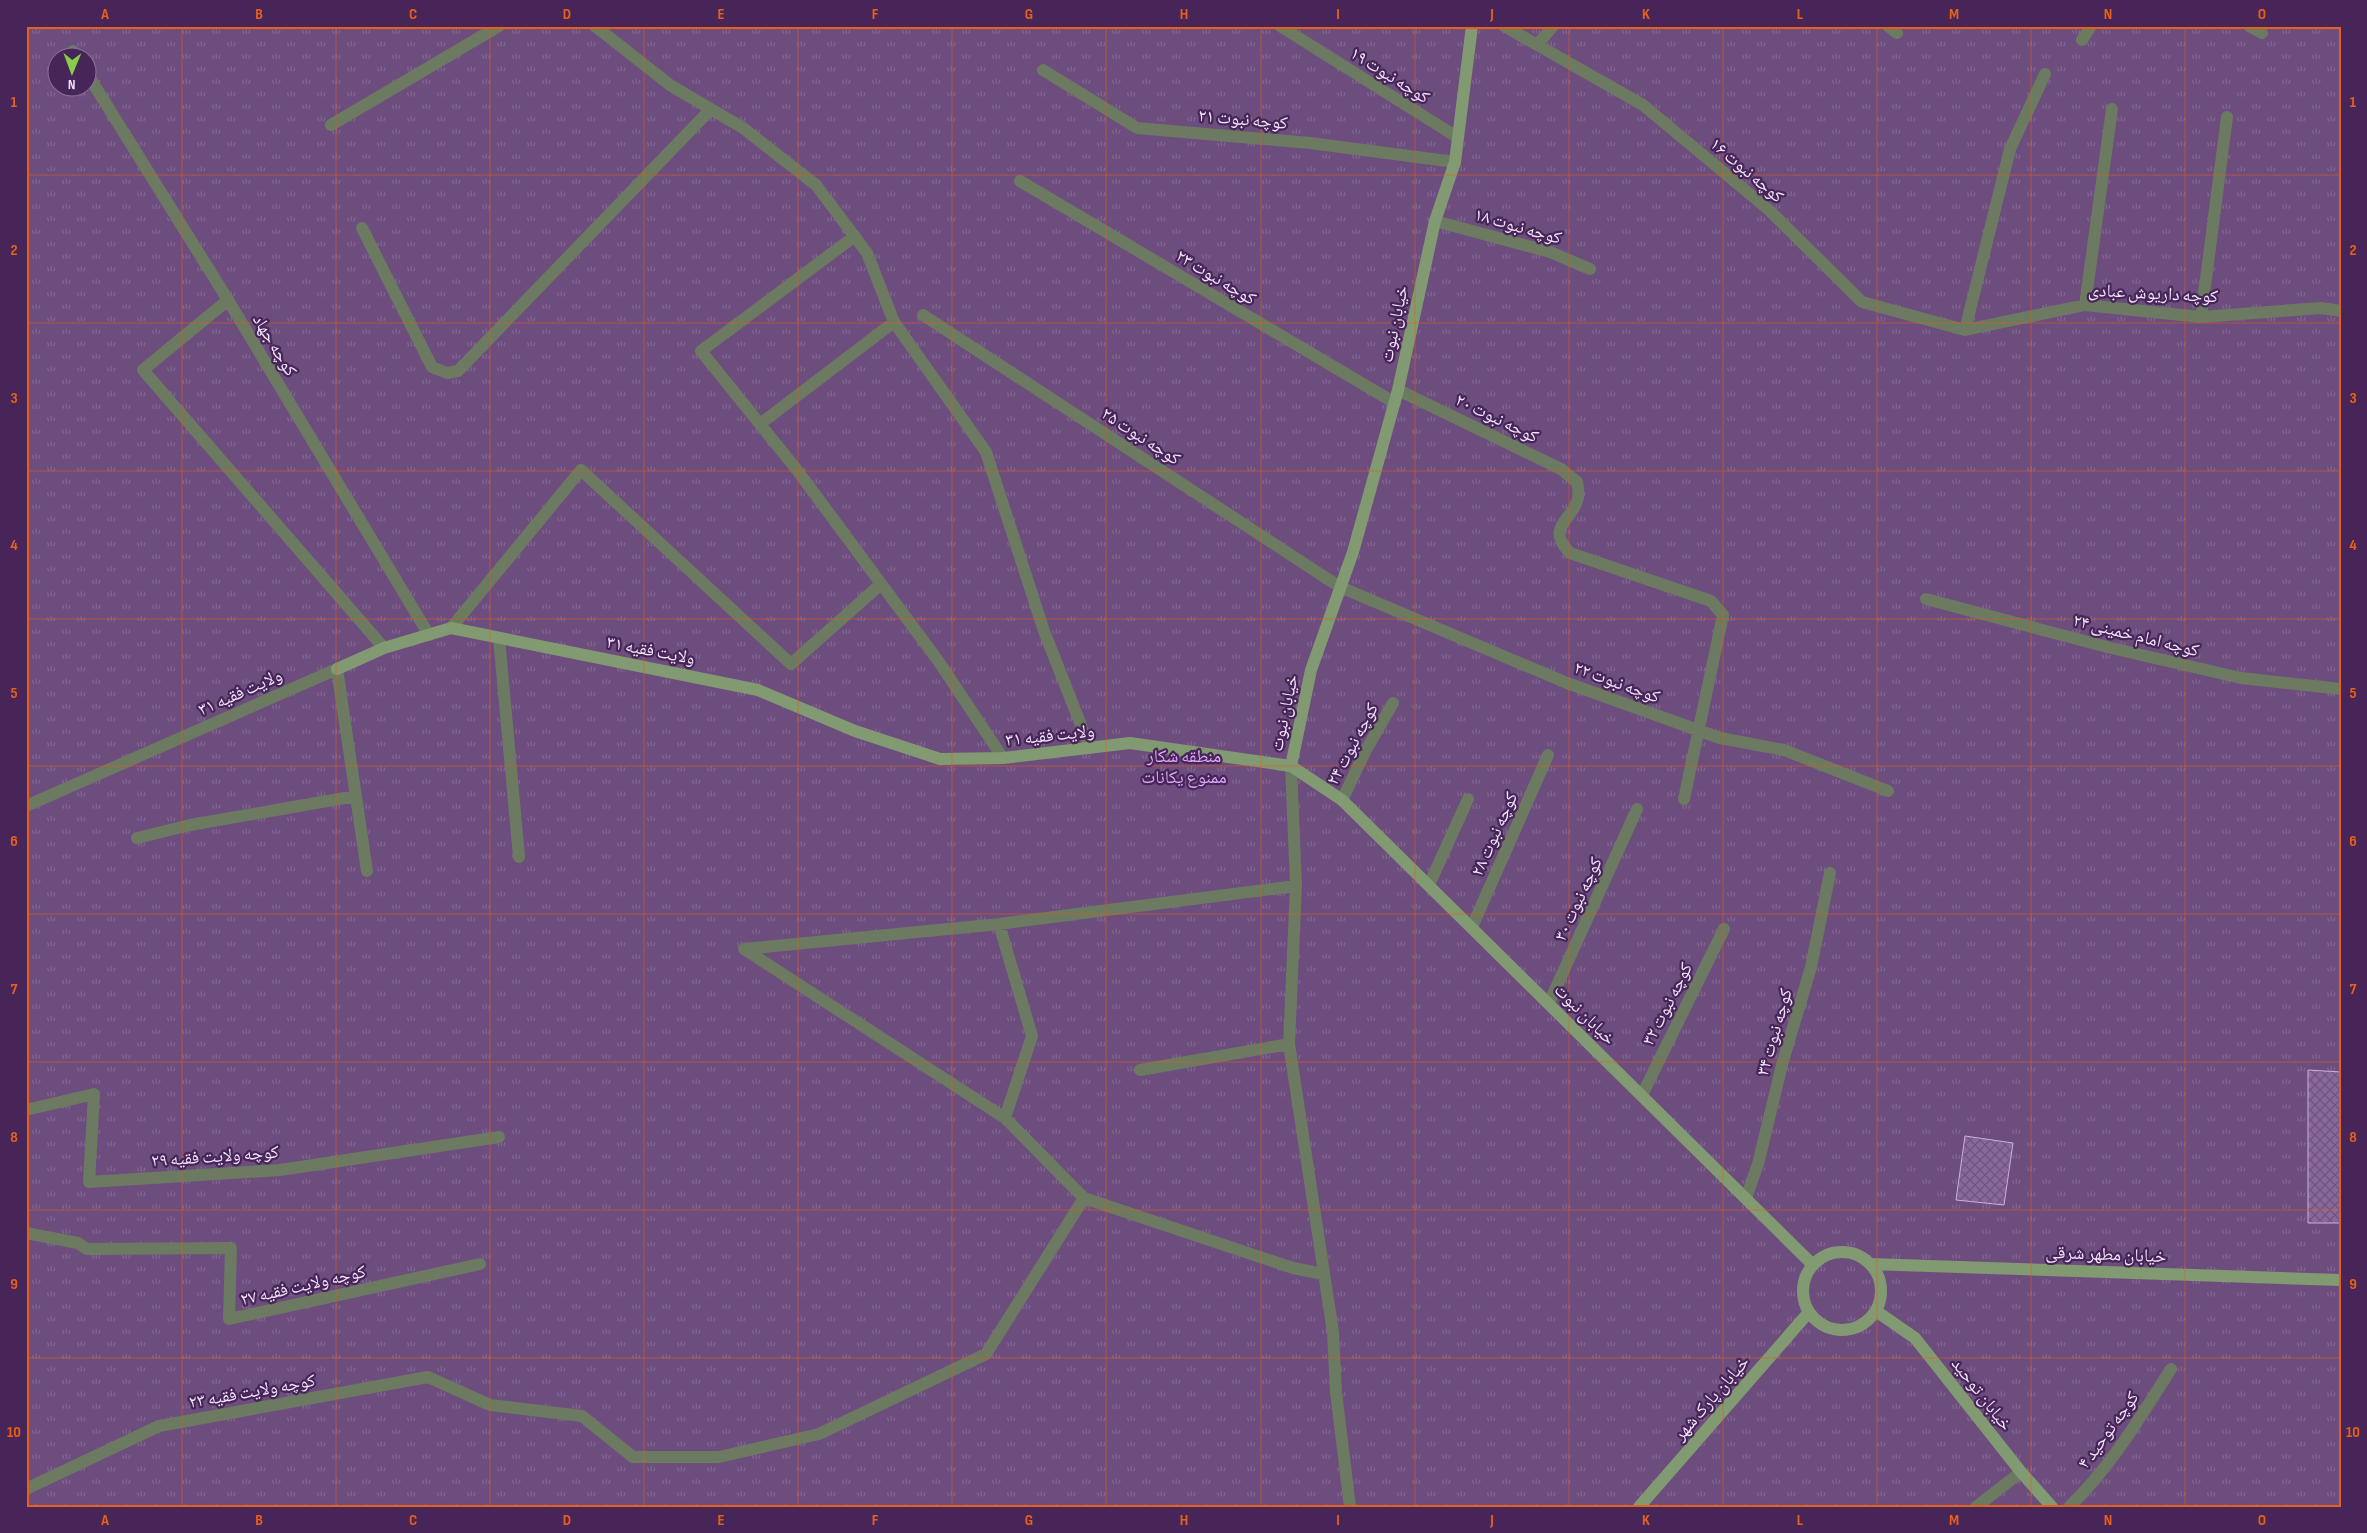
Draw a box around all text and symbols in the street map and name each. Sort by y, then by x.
text: A [100,5,109,24]
text: B [255,5,263,24]
text: C [409,5,417,24]
text: D [563,5,571,24]
text: E [718,5,725,24]
text: F [872,5,879,24]
text: G [1025,5,1033,24]
text: H [1180,5,1188,24]
text: I [1336,5,1340,24]
text: J [1489,5,1494,24]
text: K [1642,5,1650,24]
text: L [1797,5,1804,24]
text: M [1949,5,1959,24]
text: N [2104,5,2112,24]
text: O [2258,5,2266,24]
street label: کوچه نبوت ۱۹ [1346,43,1434,108]
north arrow [48,48,98,98]
text: N [68,76,76,93]
text: 1 [11,93,18,112]
text: 1 [2350,93,2357,112]
street label: کوچه نبوت ۲۱ [1197,105,1289,134]
street label: کوچه نبوت ۱۶ [1705,133,1788,208]
street label: کوچه نبوت ۱۸ [1472,204,1564,249]
text: 2 [10,241,18,260]
text: 2 [2349,241,2357,260]
street label: کوچه نبوت ۲۳ [1172,245,1260,310]
street label: کوچه داریوش عبادی [2087,280,2219,307]
street label: خیابان نبوت [1376,284,1413,364]
street label: کوچه جهاد [248,310,302,381]
text: 3 [10,389,18,408]
street label: کوچه نبوت ۲۰ [1452,389,1542,448]
text: 3 [2349,389,2357,408]
street label: کوچه نبوت ۲۵ [1097,403,1185,470]
text: 4 [10,536,18,555]
text: 4 [2349,536,2357,555]
street label: کوچه امام خمینی ۲۴ [2070,610,2202,662]
street label: ولایت فقیه ۳۱ [605,632,697,669]
street label: کوچه نبوت ۲۲ [1571,657,1663,708]
street label: ولایت فقیه ۳۱ [195,665,285,720]
street label: خیابان نبوت [1266,673,1303,753]
text: 5 [10,684,18,703]
text: 5 [2349,684,2357,703]
street label: کوچه نبوت ۲۴ [1322,699,1383,789]
street label: ولایت فقیه ۳۱ [1004,720,1096,751]
park label: منطقه شکار ممنوع یکانات [1141,746,1227,788]
street label: کوچه نبوت ۲۸ [1467,788,1523,880]
text: 6 [10,832,18,851]
text: 6 [2349,832,2357,851]
street label: کوچه نبوت ۳۰ [1550,854,1607,944]
street label: کوچه نبوت ۳۲ [1638,959,1697,1049]
street label: خیابان نبوت [1550,979,1620,1049]
text: 7 [11,980,18,999]
text: 7 [2350,980,2357,999]
street label: کوچه نبوت ۳۴ [1752,986,1797,1078]
text: 8 [10,1128,18,1147]
text: 8 [2349,1128,2357,1147]
street label: کوچه ولایت فقیه ۲۹ [150,1142,280,1171]
street label: خیابان مطهر شرقی [2045,1242,2167,1267]
street label: کوچه ولایت فقیه ۲۷ [238,1261,368,1310]
text: 9 [10,1275,18,1294]
text: 9 [2349,1275,2357,1294]
street label: خیابان پارک شهر [1668,1352,1754,1446]
street label: خیابان توحید [1947,1354,2016,1435]
street label: کوچه ولایت فقیه ۲۳ [187,1370,317,1413]
street label: کوچه توحید ۴ [2073,1387,2144,1473]
text: 10 [7,1423,21,1442]
text: 10 [2346,1423,2360,1442]
text: A [100,1511,109,1530]
text: B [255,1511,263,1530]
text: C [409,1511,417,1530]
text: D [563,1511,571,1530]
text: E [718,1511,725,1530]
text: F [872,1511,879,1530]
text: G [1025,1511,1033,1530]
text: H [1180,1511,1188,1530]
text: I [1336,1511,1340,1530]
text: J [1489,1511,1494,1530]
text: K [1642,1511,1650,1530]
text: L [1797,1511,1804,1530]
text: M [1949,1511,1959,1530]
text: N [2104,1511,2112,1530]
text: O [2258,1511,2266,1530]

